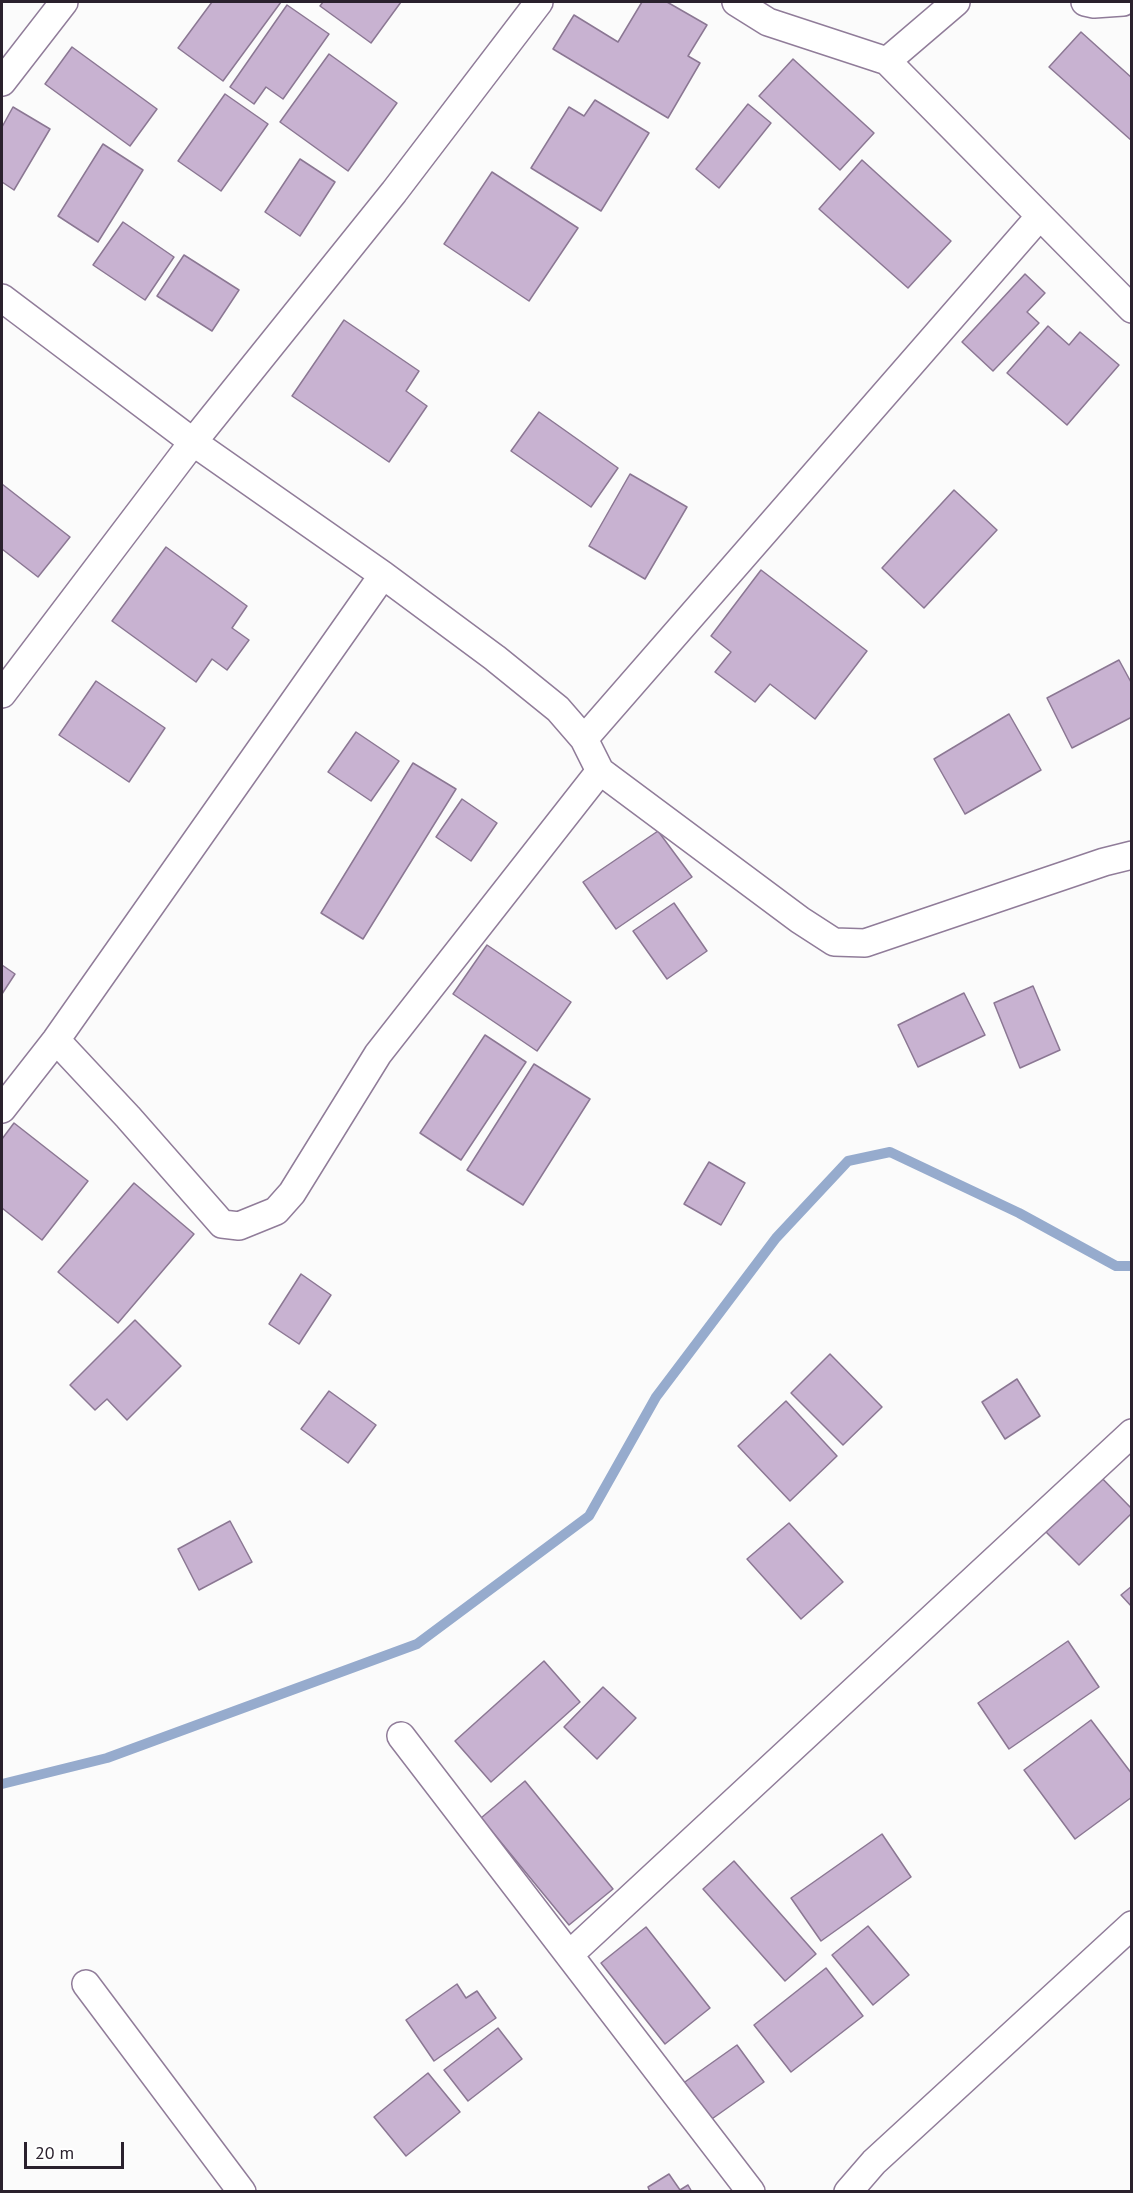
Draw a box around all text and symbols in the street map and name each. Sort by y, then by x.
scale bar [27,2130,128,2168]
text: 20 m [35,2141,74,2164]

